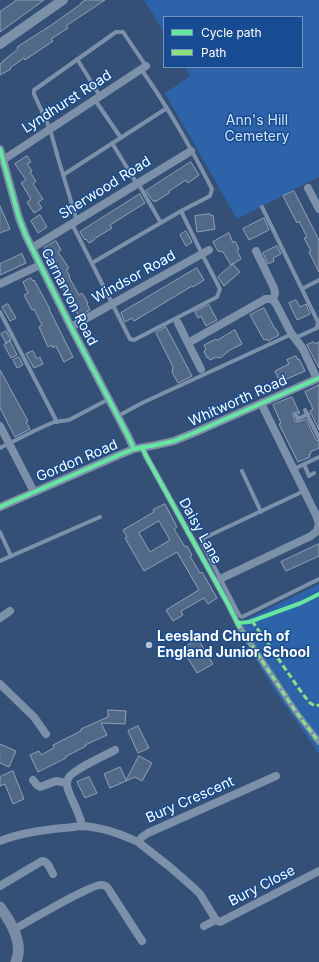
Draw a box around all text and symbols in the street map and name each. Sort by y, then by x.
legend [163,16,303,68]
text: Cycle path [201,25,262,40]
text: Path [201,45,226,60]
street label: Lyndhurst Road [19,67,115,137]
park label: Ann's Hill Cemetery [225,113,289,146]
street label: Sherwood Road [56,153,154,223]
street label: Carnarvon Road [37,245,101,349]
street label: Windsor Road [89,247,179,307]
street label: Whitworth Road [186,372,290,430]
street label: Gordon Road [34,436,120,486]
street label: Daisy Lane [175,495,225,567]
place label: Leesland Church of England Junior School [157,629,310,662]
marker: Leesland Church of England Junior School [144,640,154,650]
street label: Bury Crescent [143,773,237,827]
street label: Bury Close [226,862,298,910]

